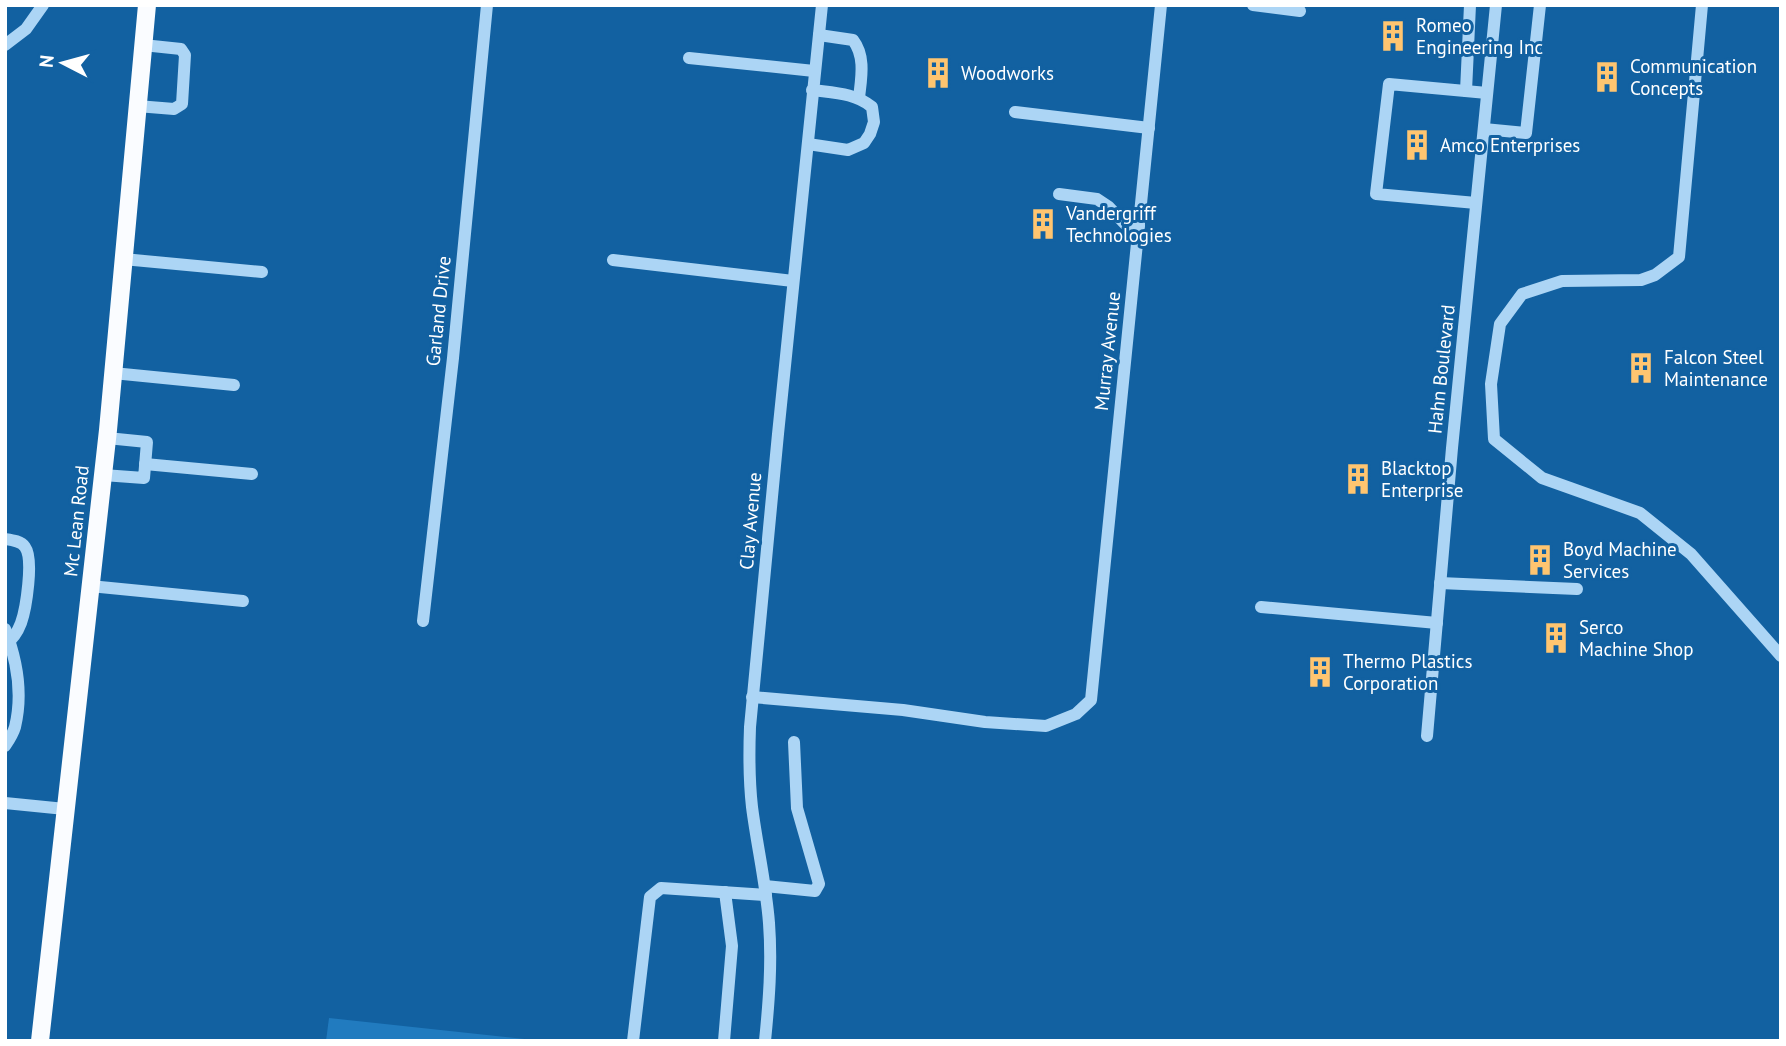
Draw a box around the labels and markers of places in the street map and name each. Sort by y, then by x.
place label: Romeo Engineering Inc [1416,13,1543,59]
building icon: Romeo Engineering Inc [1376,19,1410,53]
place label: Communication Concepts [1630,54,1757,100]
building icon: Woodworks [921,56,955,90]
building icon: Communication Concepts [1590,60,1624,94]
place label: Woodworks [961,61,1054,85]
building icon: Amco Enterprises [1400,128,1434,162]
place label: Amco Enterprises [1440,133,1580,157]
place label: Vandergriff Technologies [1065,201,1172,247]
building icon: Vandergriff Technologies [1026,207,1060,241]
place label: Falcon Steel Maintenance [1664,345,1768,391]
building icon: Falcon Steel Maintenance [1624,351,1658,385]
place label: Blacktop Enterprise [1381,456,1463,502]
building icon: Blacktop Enterprise [1341,462,1375,496]
place label: Boyd Machine Services [1563,537,1677,583]
building icon: Boyd Machine Services [1523,543,1557,577]
place label: Serco Machine Shop [1579,615,1694,661]
building icon: Serco Machine Shop [1539,621,1573,655]
place label: Thermo Plastics Corporation [1343,649,1472,695]
building icon: Thermo Plastics Corporation [1303,655,1337,689]

